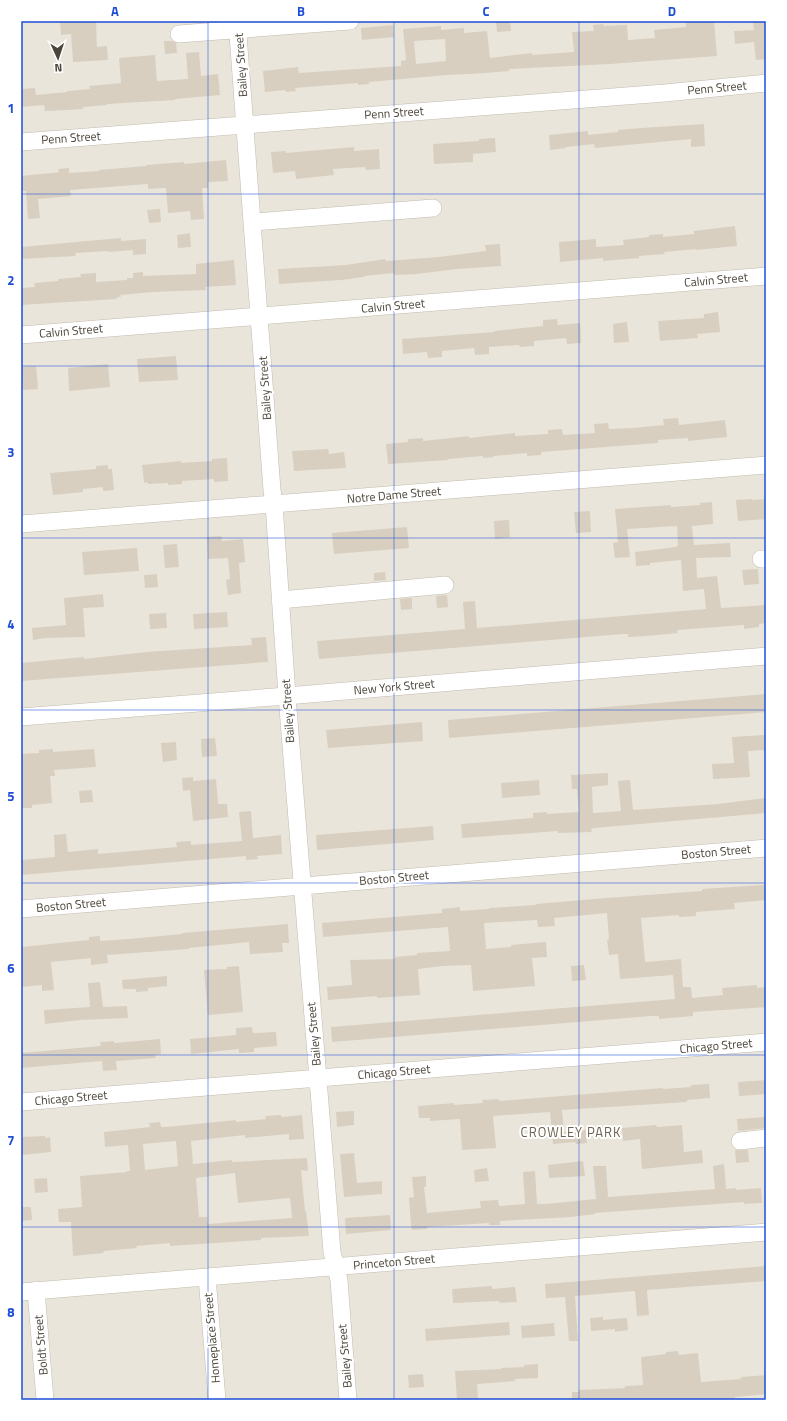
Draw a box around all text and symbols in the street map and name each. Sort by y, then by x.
text: A [111,1,119,21]
text: B [297,1,305,21]
text: C [482,1,490,21]
text: D [668,1,676,21]
street label: Bailey Street [229,32,252,98]
north arrow [38,38,78,78]
text: N [54,60,63,76]
street label: Penn Street [686,75,748,100]
text: 1 [7,98,15,118]
street label: Penn Street [364,101,425,124]
street label: Penn Street [41,126,102,149]
street label: Calvin Street [683,267,749,292]
text: 2 [7,270,15,290]
street label: Calvin Street [360,293,426,318]
street label: Calvin Street [38,318,104,343]
street label: Bailey Street [253,355,276,421]
text: 3 [7,442,15,462]
street label: Notre Dame Street [346,481,443,508]
text: 4 [7,614,15,634]
street label: New York Street [353,673,436,700]
street label: Bailey Street [276,678,299,744]
text: 5 [7,786,15,806]
street label: Boston Street [680,839,752,864]
street label: Boston Street [358,865,430,890]
street label: Boston Street [35,892,107,917]
text: 6 [7,958,15,978]
street label: Bailey Street [301,1000,326,1067]
street label: Chicago Street [679,1033,754,1058]
street label: Chicago Street [357,1059,432,1084]
street label: Chicago Street [34,1085,109,1110]
district label: CROWLEY PARK [521,1122,621,1142]
text: 7 [7,1130,15,1150]
street label: Princeton Street [352,1248,436,1275]
street label: Homeplace Street [198,1291,225,1384]
text: 8 [7,1302,15,1322]
street label: Boldt Street [28,1313,53,1376]
street label: Bailey Street [332,1322,357,1389]

